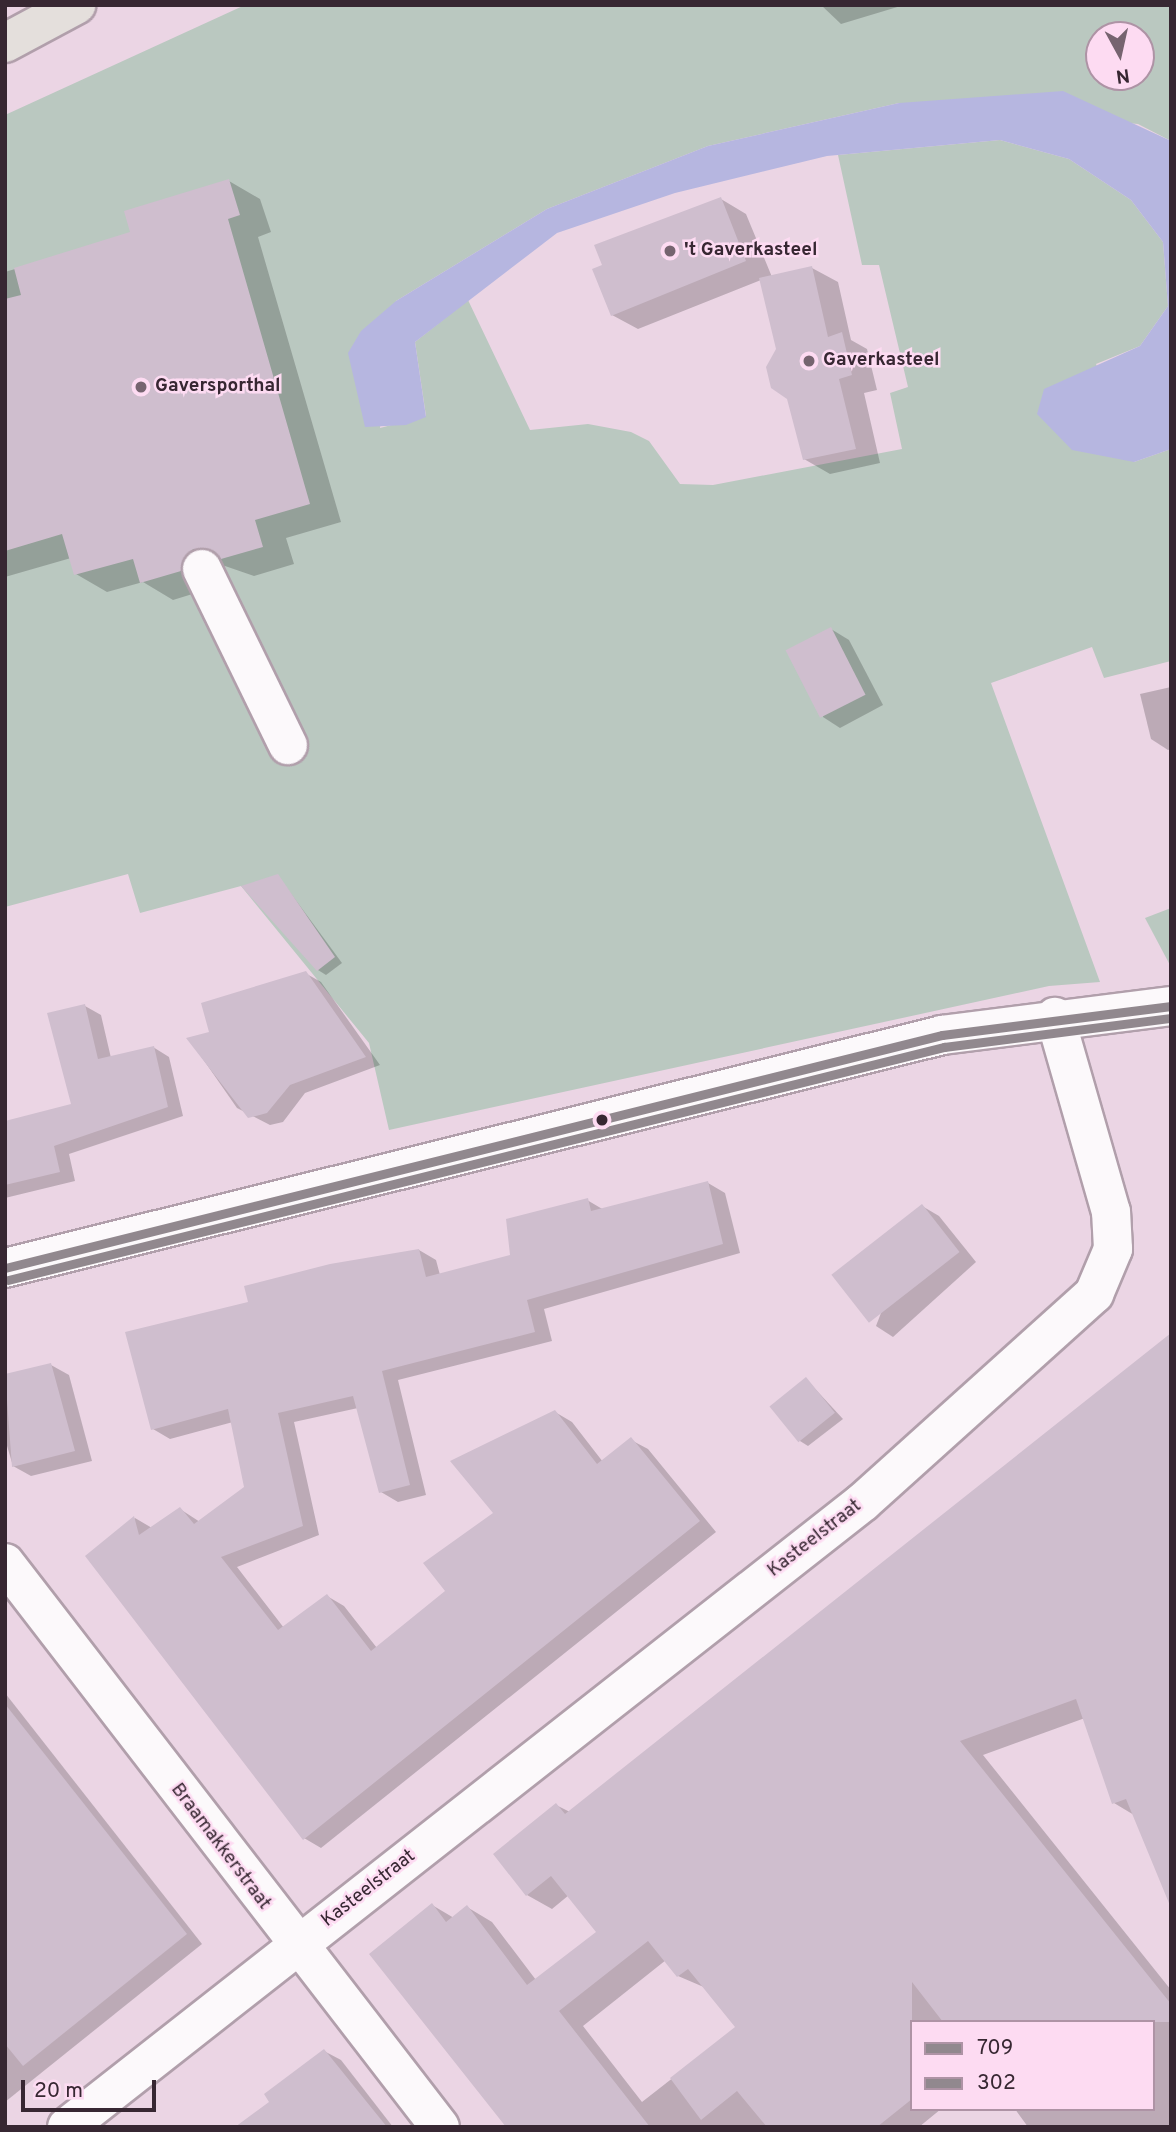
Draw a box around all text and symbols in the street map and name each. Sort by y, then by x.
north arrow [1085,21,1155,91]
text: N [1114,62,1131,88]
place label: 't Gaverkasteel [684,240,817,262]
marker: 't Gaverkasteel [662,243,678,259]
place label: Gaverkasteel [823,350,940,372]
marker: Gaverkasteel [801,353,817,369]
place label: Gaversporthal [155,376,281,398]
marker: Gaversporthal [133,379,149,395]
unlabelled marker [595,1113,609,1127]
street label: Kasteelstraat [764,1495,866,1583]
street label: Braamakkerstraat [165,1779,275,1915]
street label: Kasteelstraat [318,1845,420,1933]
legend [910,2020,1155,2111]
text: 709 [977,2035,1013,2062]
scale bar [24,2066,159,2110]
text: 302 [977,2070,1016,2097]
text: 20 m [34,2078,83,2105]

